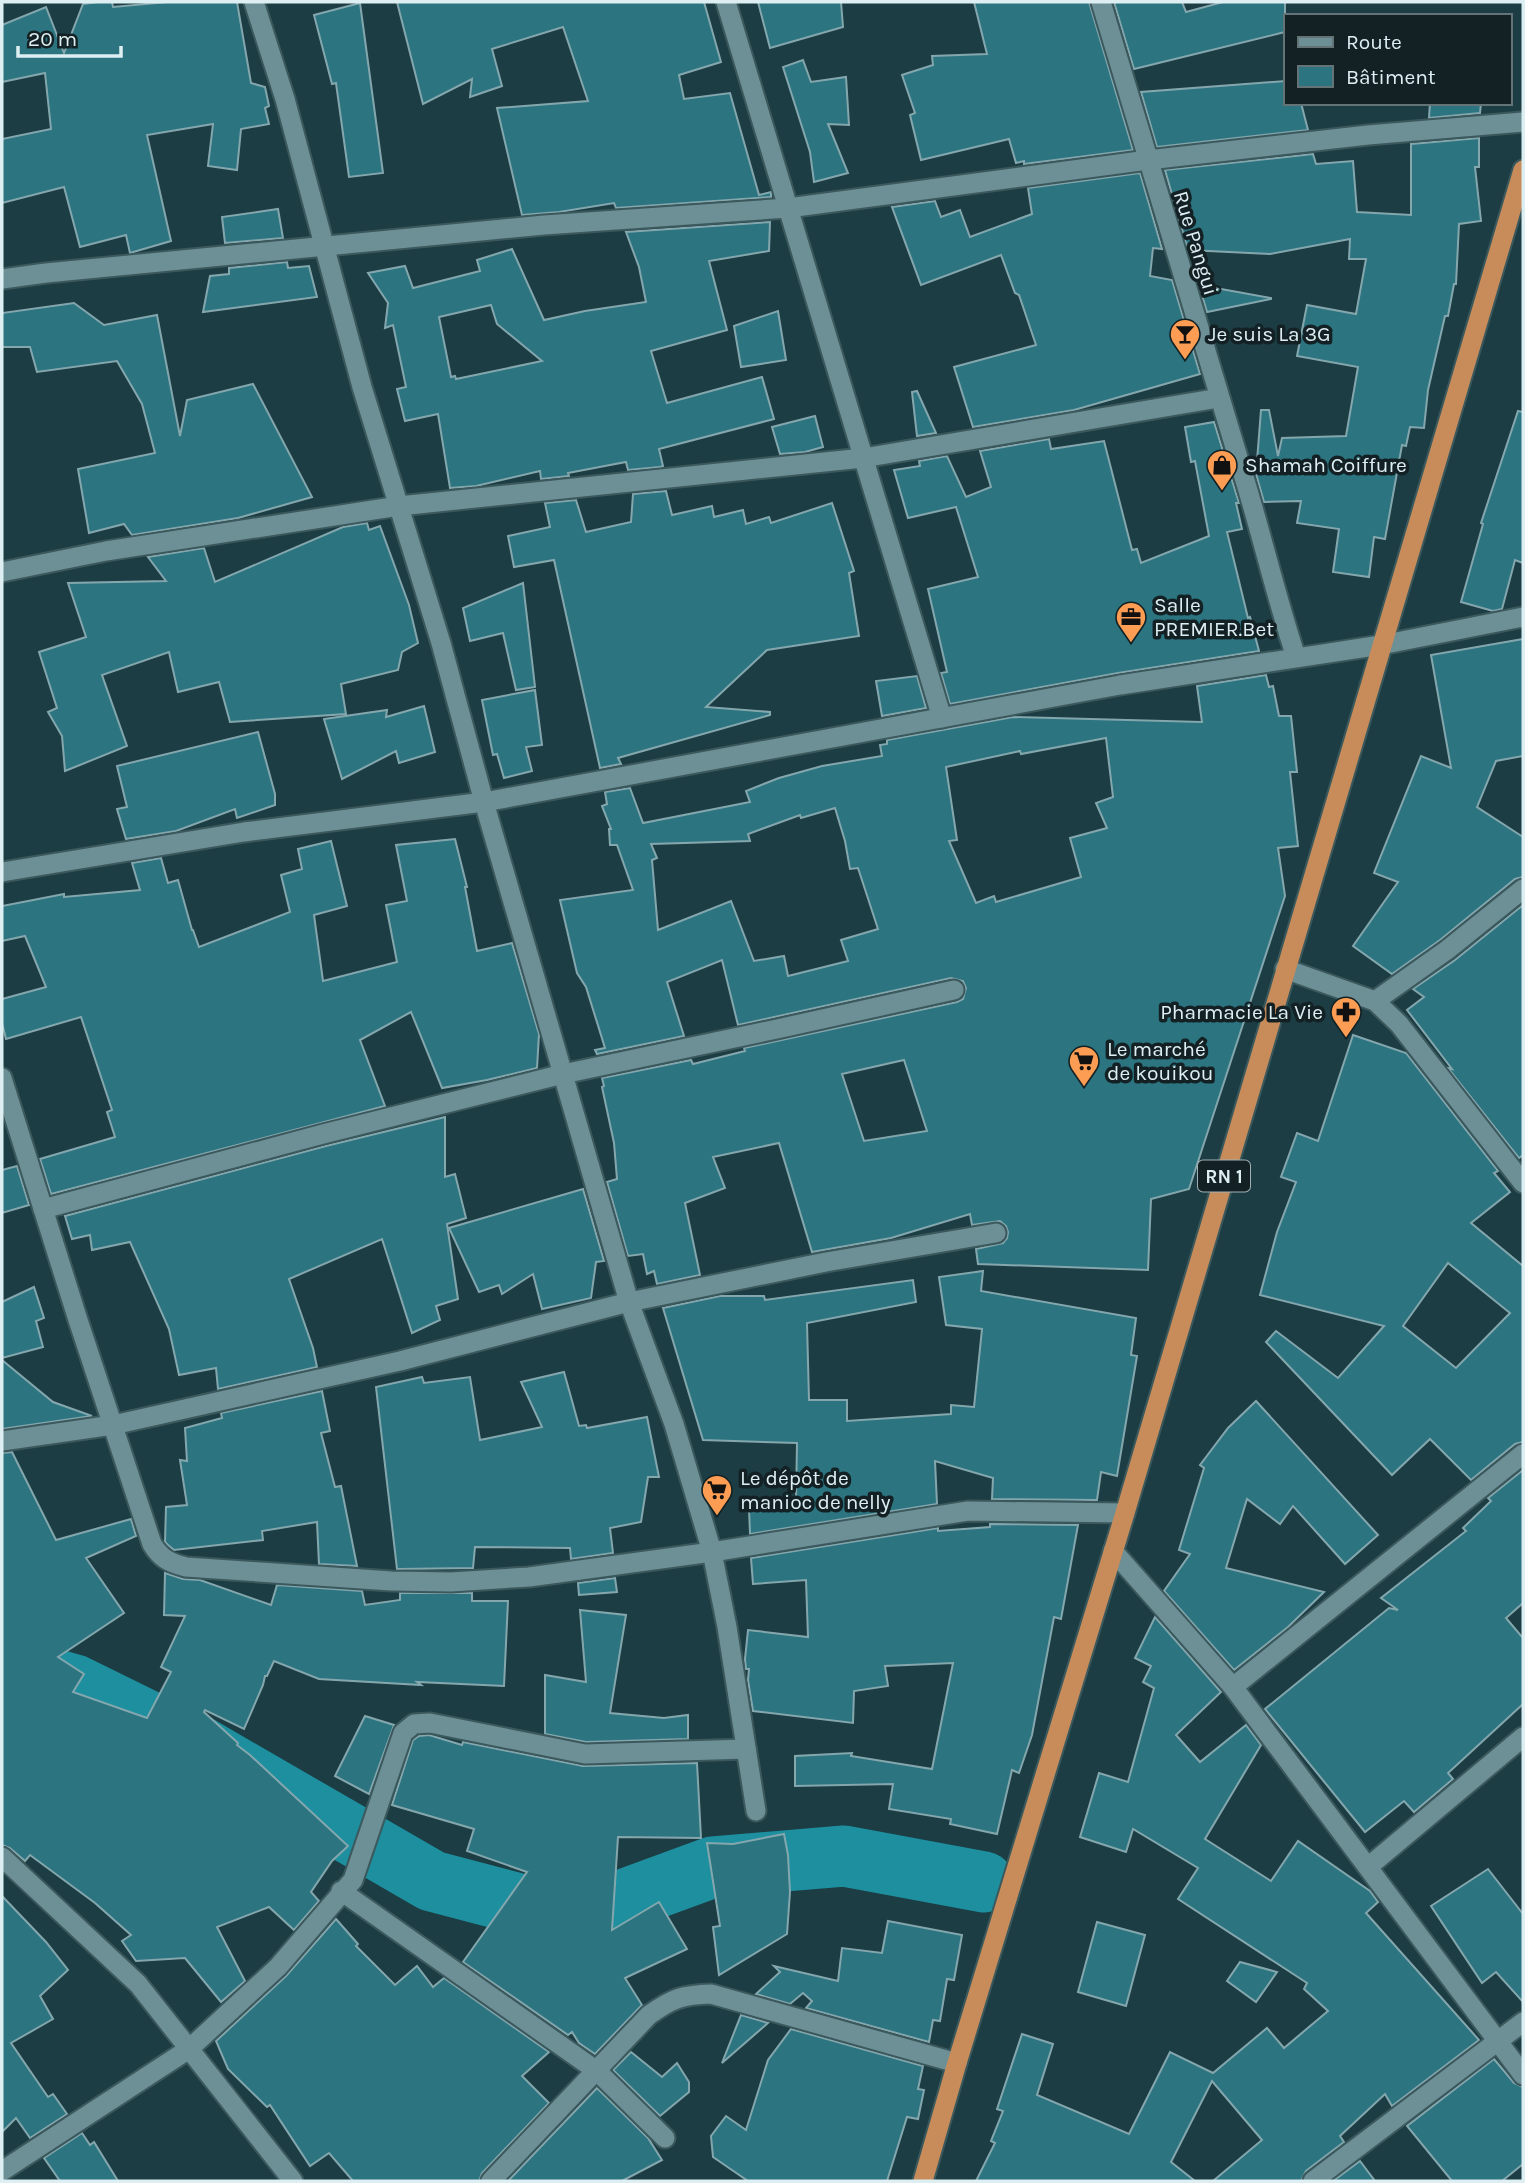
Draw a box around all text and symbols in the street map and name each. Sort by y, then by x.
scale bar [18,14,121,58]
legend [1284,14,1511,105]
text: 20 m [28,27,77,51]
text: Route [1346,30,1402,54]
text: Bâtiment [1346,65,1436,89]
street label: Rue Pangui [1169,188,1223,298]
bar icon: Je suis La 3G [1168,317,1202,361]
place label: Je suis La 3G [1208,322,1331,346]
shop icon: Shamah Coiffure [1205,448,1239,492]
place label: Shamah Coiffure [1245,453,1407,477]
place label: Salle PREMIER.Bet [1154,593,1274,641]
office icon: Salle PREMIER.Bet [1114,600,1148,644]
pharmacy icon: Pharmacie La Vie [1329,995,1363,1039]
place label: Pharmacie La Vie [1160,1000,1323,1024]
place label: Le marché de kouikou [1107,1037,1214,1085]
supermarket icon: Le marché de kouikou [1067,1044,1101,1088]
road number: RN 1 [1198,1160,1250,1192]
place label: Le dépôt de manioc de nelly [740,1466,891,1514]
supermarket icon: Le dépôt de manioc de nelly [700,1473,734,1517]

